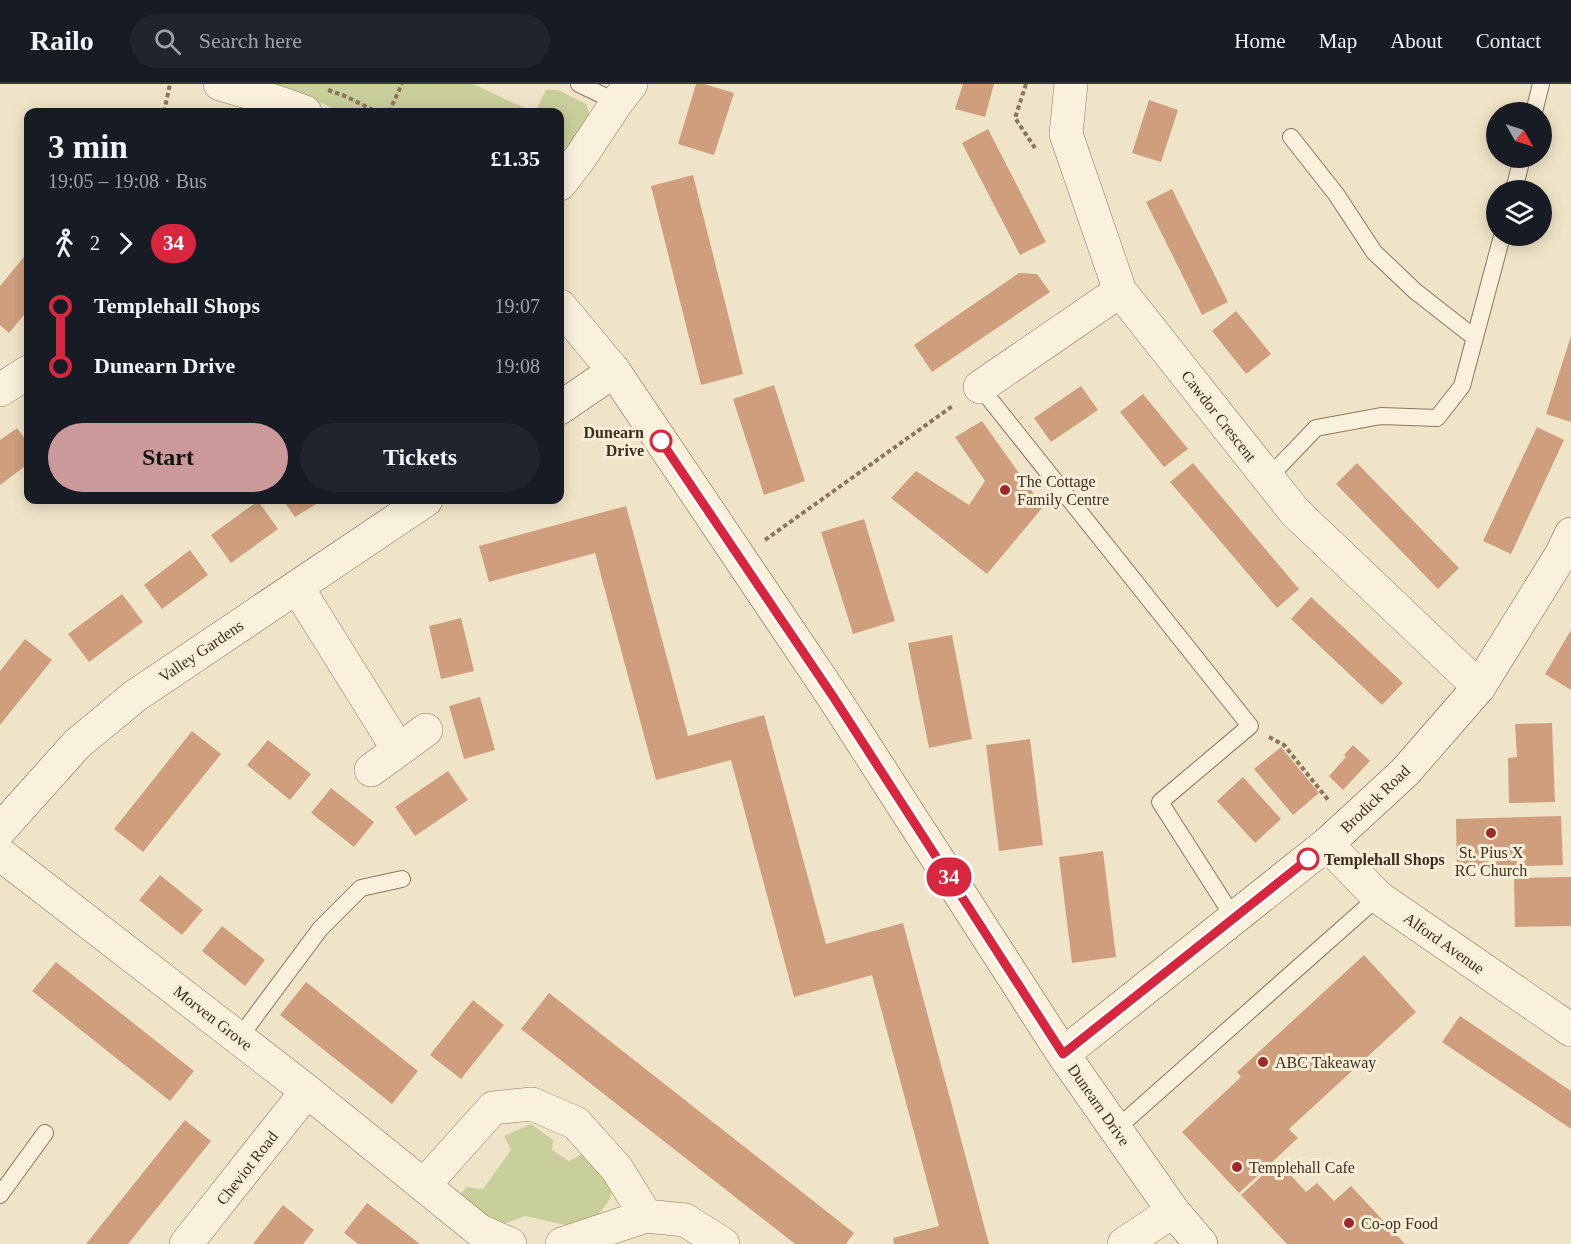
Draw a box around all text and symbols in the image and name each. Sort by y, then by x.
search box [130,14,550,68]
text: Railo [30,25,94,56]
icon: search [151,25,184,58]
text: Search here [199,28,302,53]
text: Home [1234,29,1286,53]
text: Map [1319,29,1357,53]
text: About [1390,29,1443,53]
text: Contact [1476,29,1541,53]
north arrow [1486,102,1552,168]
map controls [1486,102,1552,246]
text: 3 min [48,129,128,165]
text: £1.35 [491,146,540,171]
text: 19:05 – 19:08 · Bus [48,170,207,192]
button: layers [1486,180,1552,246]
icon: walk [48,227,81,260]
icon: forward [109,227,142,260]
text: 34 [163,231,184,255]
text: 2 [90,232,100,254]
text: Templehall Shops [94,293,260,318]
text: 19:07 [494,295,540,317]
text: Dunearn Drive [94,353,235,378]
text: 19:08 [494,355,540,377]
street label: Cawdor Crescent [1178,367,1260,465]
button: Start [48,423,288,492]
button: Tickets [300,423,540,492]
place label: Dunearn Drive [584,424,644,459]
marker: Dunearn Drive [650,430,672,452]
place label: The Cottage Family Centre [1017,473,1109,509]
marker: The Cottage Family Centre [998,483,1012,497]
street label: Valley Gardens [156,617,247,686]
street label: Brodick Road [1337,762,1413,836]
marker: St. Pius X RC Church [1484,826,1498,840]
place label: St. Pius X RC Church [1455,844,1527,879]
marker: Templehall Shops [1297,848,1319,870]
place label: Templehall Shops [1324,851,1445,869]
line badge: 34 [922,858,976,896]
text: 34 [939,865,960,889]
street label: Alford Avenue [1400,909,1488,977]
street label: Morven Grove [170,982,256,1054]
place label: ABC Takeaway [1275,1054,1376,1072]
marker: ABC Takeaway [1256,1055,1270,1069]
street label: Dunearn Drive [1065,1061,1133,1149]
street label: Cheviot Road [213,1128,281,1208]
place label: Templehall Cafe [1249,1159,1355,1177]
marker: Templehall Cafe [1230,1160,1244,1174]
place label: Co-op Food [1361,1215,1438,1233]
marker: Co-op Food [1342,1216,1356,1230]

